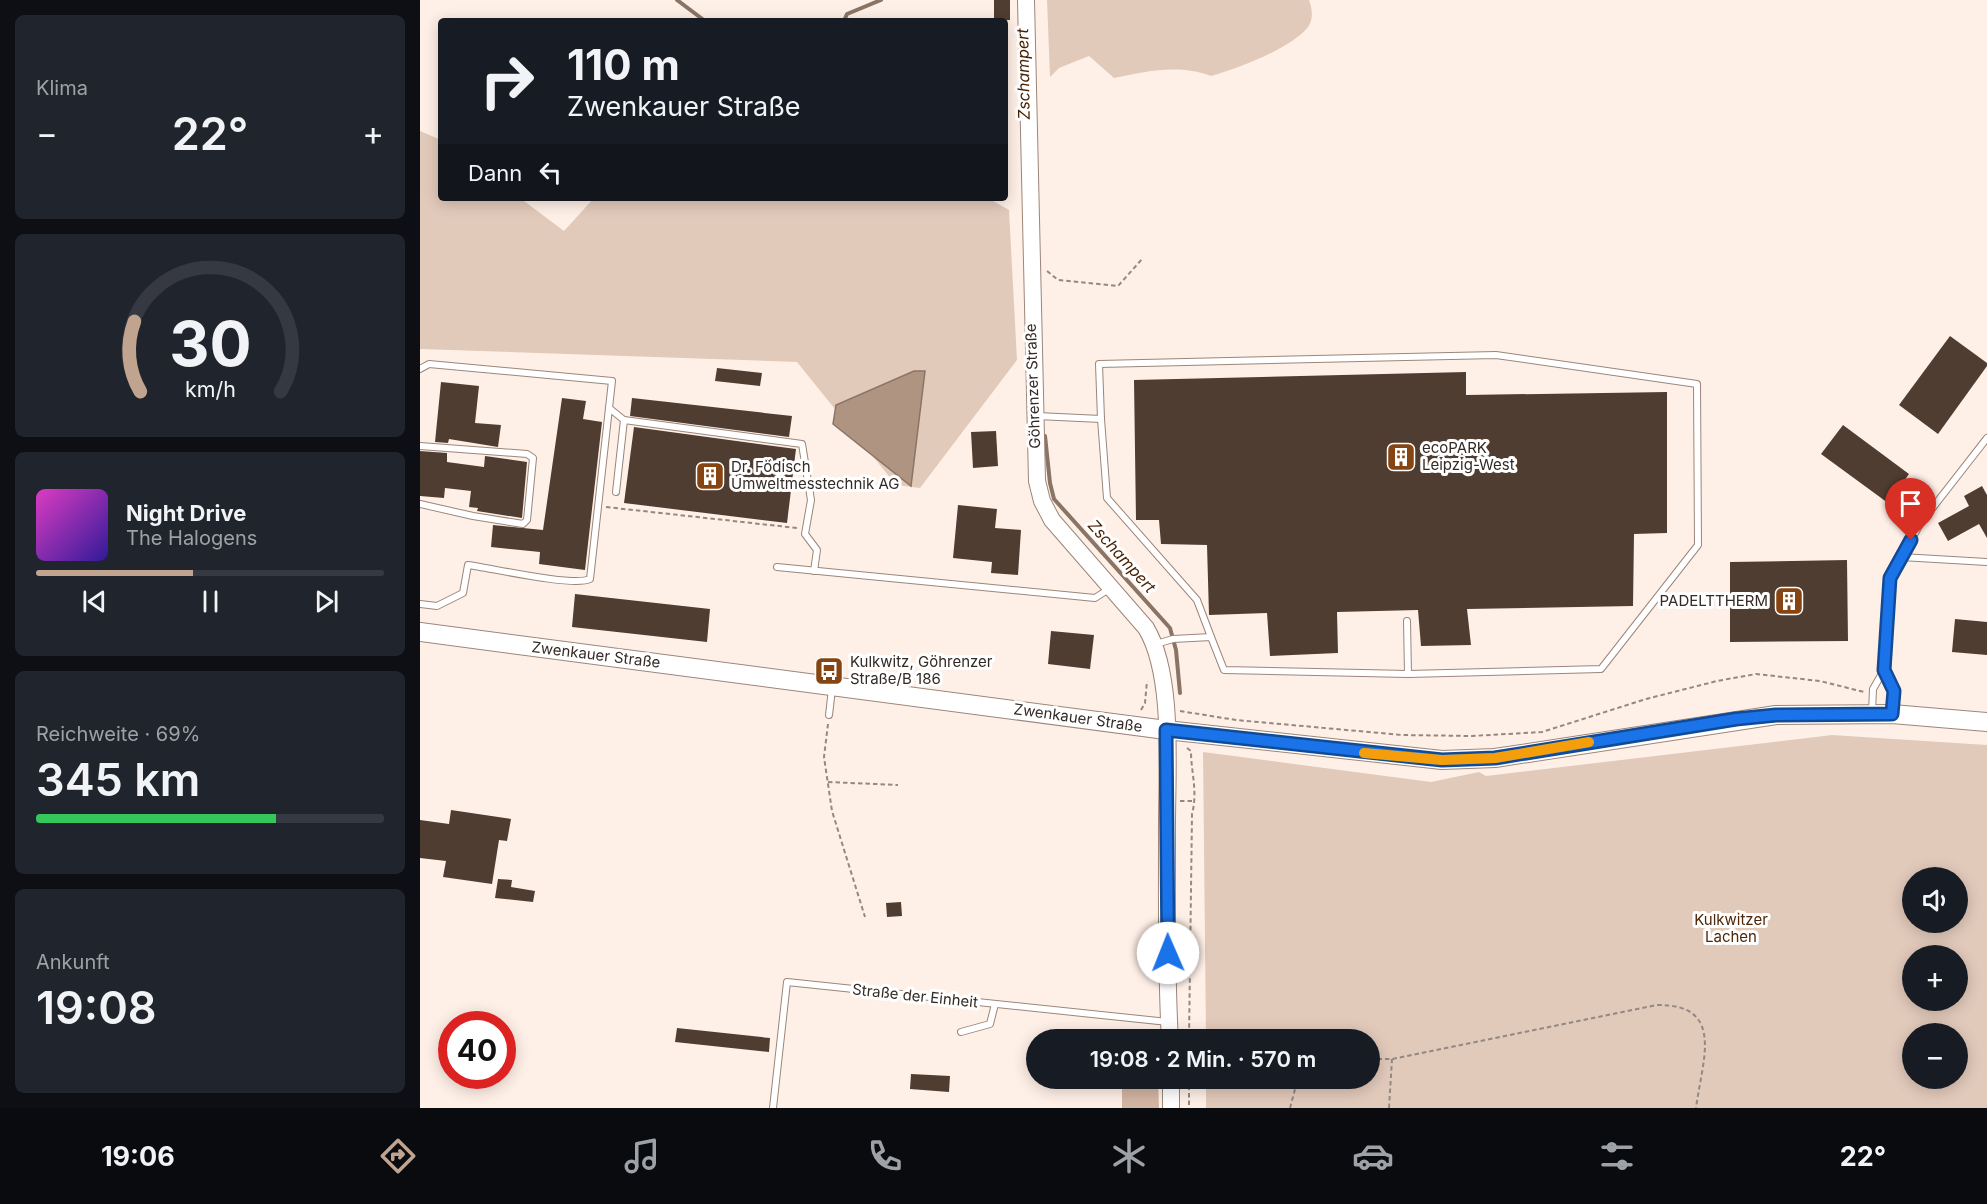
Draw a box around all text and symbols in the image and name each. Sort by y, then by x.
water label: Zschampert [1012,27,1034,120]
text: 110 m [567,39,680,90]
icon: right [468,42,546,120]
text: Klima [36,76,88,100]
text: Zwenkauer Straße [567,90,801,123]
text: 22° [172,106,248,161]
text: − [36,113,58,153]
text: + [362,113,384,153]
icon: left [534,156,567,189]
text: Dann [468,160,522,186]
text: 30 [169,307,251,382]
street label: Göhrenzer Straße [1021,323,1044,449]
text: km/h [185,377,235,403]
place label: ecoPARK Leipzig-West [1422,438,1515,474]
building icon: ecoPARK Leipzig-West [1385,441,1417,473]
place label: Dr. Födisch Umweltmesstechnik AG [731,457,899,493]
building icon: Dr. Födisch Umweltmesstechnik AG [694,460,726,492]
pin [1885,478,1936,540]
icon: arrive [1894,487,1927,520]
text: Night Drive [126,500,246,526]
water label: Zschampert [1084,515,1161,597]
text: The Halogens [126,526,257,550]
icon: previous [78,585,111,618]
icon: pause [194,585,227,618]
icon: next [310,585,343,618]
building icon: PADELTTHERM [1773,585,1805,617]
place label: PADELTTHERM [1660,591,1768,610]
street label: Zwenkauer Straße [530,637,662,672]
place label: Kulkwitz, Göhrenzer Straße/B 186 [850,652,993,688]
bus stop icon: Kulkwitz, Göhrenzer Straße/B 186 [813,655,845,687]
street label: Zwenkauer Straße [1012,699,1144,736]
text: Reichweite · 69% [36,722,200,746]
text: 345 km [36,752,200,807]
map controls [1902,867,1968,1089]
button: sound [1902,867,1968,933]
park label: Kulkwitzer Lachen [1694,910,1768,946]
position arrow [1136,921,1200,985]
button: + [1902,945,1968,1011]
text: Ankunft [36,950,110,974]
street label: Straße der Einheit [851,979,979,1012]
text: 19:08 [36,980,157,1035]
speed limit sign: 40 [438,1011,516,1089]
button: − [1902,1023,1968,1089]
text: 19:08 · 2 Min. · 570 m [1090,1046,1316,1072]
icon: directions [377,1135,419,1177]
icon: music [621,1135,663,1177]
icon: phone [864,1135,906,1177]
icon: climate [1108,1135,1150,1177]
icon: car [1352,1135,1394,1177]
icon: filters [1596,1135,1638,1177]
text: 19:06 [101,1140,175,1173]
text: 22° [1840,1140,1886,1173]

